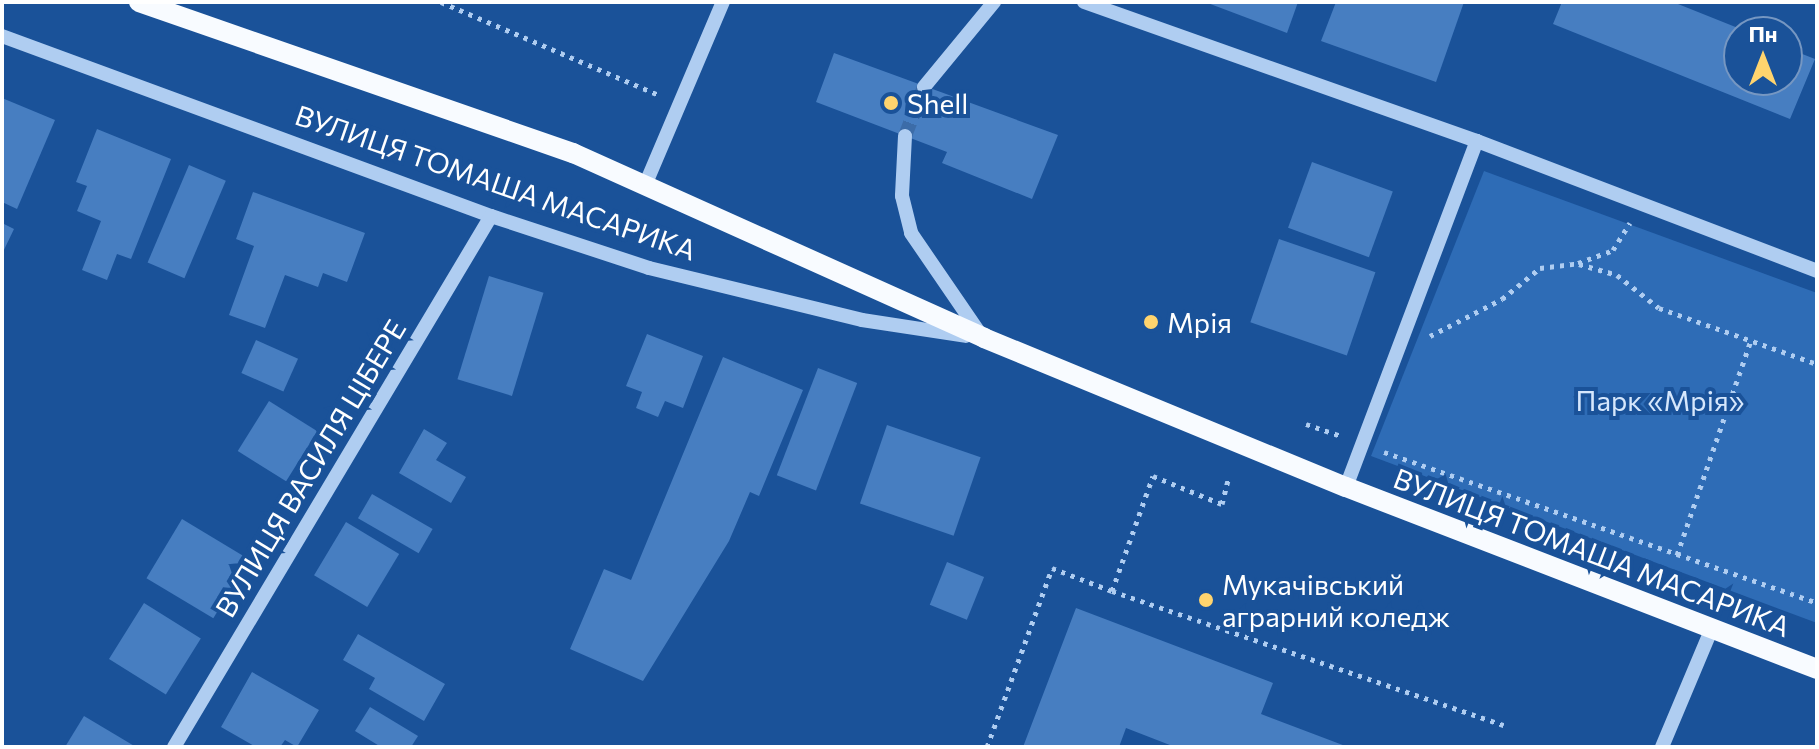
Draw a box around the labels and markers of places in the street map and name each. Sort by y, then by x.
place label: Shell [907,86,968,120]
marker: Shell [882,94,900,112]
place label: Мрія [1167,305,1232,339]
marker: Мрія [1142,313,1160,331]
place label: Мукачівський аграрний коледж [1222,567,1450,633]
marker: Мукачівський аграрний коледж [1197,591,1215,609]

